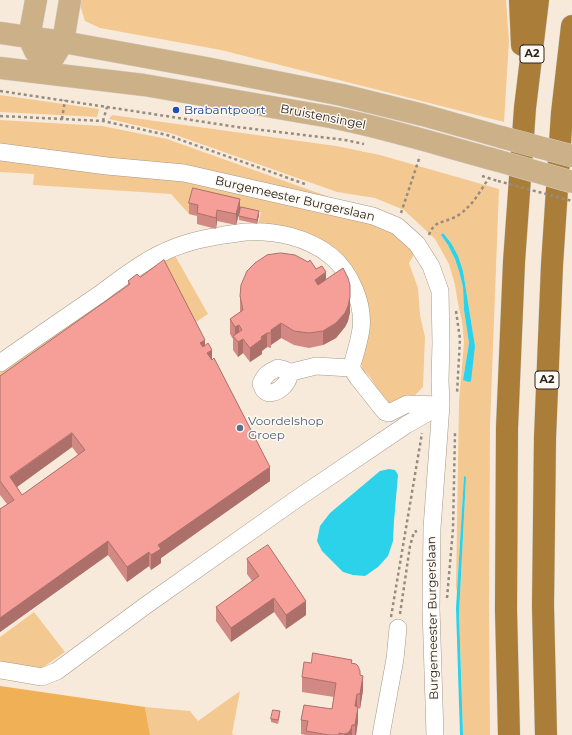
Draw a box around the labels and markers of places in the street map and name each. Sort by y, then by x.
place label: Brabantpoort [184,103,266,117]
marker: Brabantpoort [171,105,181,115]
place label: Voordelshop Groep [248,414,324,442]
marker: Voordelshop Groep [235,423,245,433]

